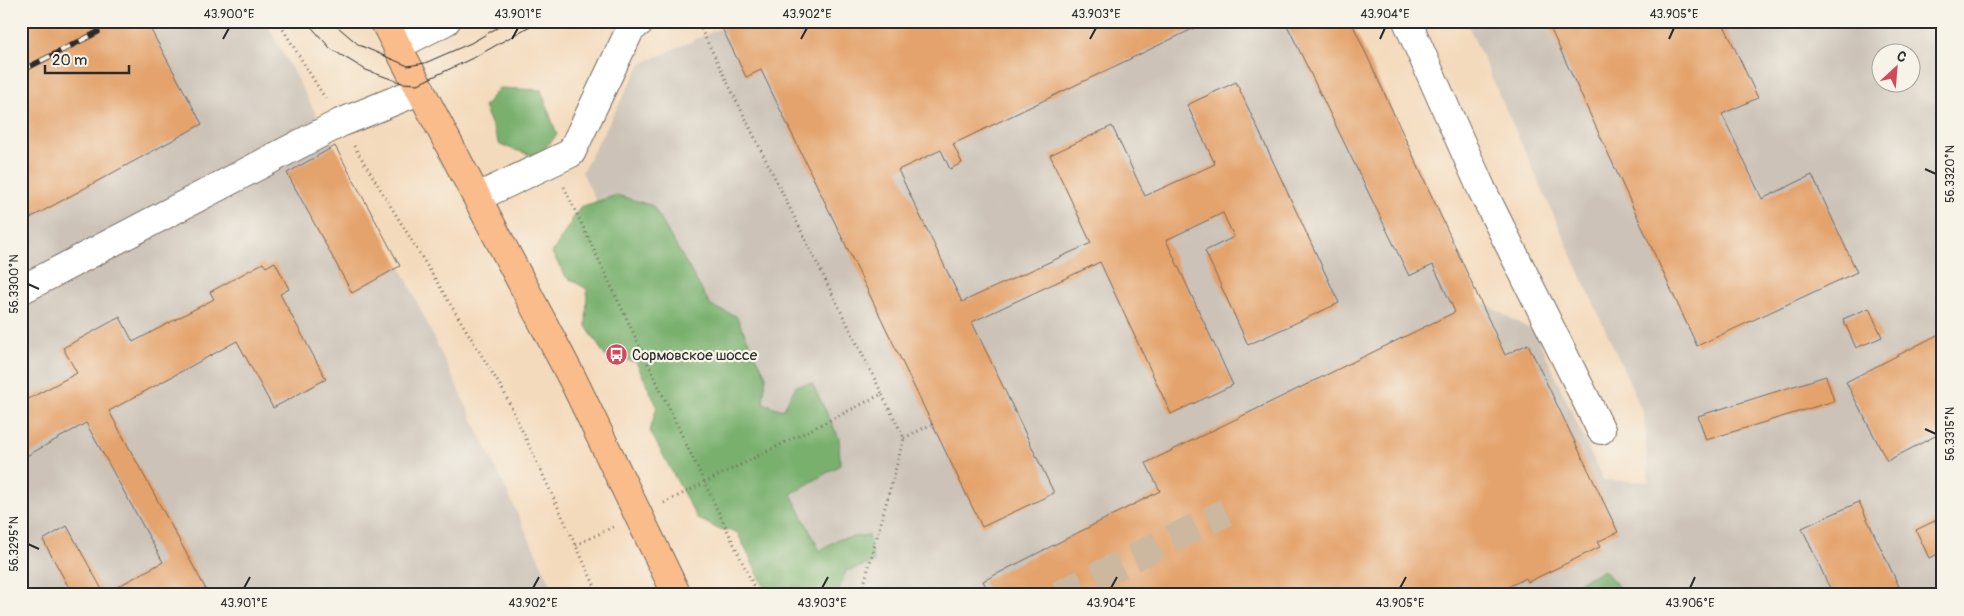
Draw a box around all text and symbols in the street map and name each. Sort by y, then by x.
text: 43.900°E [204,7,254,22]
text: 43.901°E [495,7,541,22]
text: 43.902°E [783,7,831,22]
text: 43.903°E [1072,7,1120,22]
text: 43.904°E [1360,7,1410,22]
text: 43.905°E [1650,7,1698,22]
scale bar [45,42,129,74]
north arrow [1872,42,1922,92]
text: С [1894,47,1909,66]
text: 20 m [52,51,87,70]
text: 56.3320°N [1943,145,1958,203]
text: 56.3300°N [7,254,22,314]
bus stop icon: Сормовское шоссе [604,343,628,367]
place label: Сормовское шоссе [632,346,758,365]
text: 56.3315°N [1943,407,1958,461]
text: 56.3295°N [7,516,22,572]
text: 43.901°E [221,596,267,611]
text: 43.902°E [509,596,557,611]
text: 43.903°E [798,596,846,611]
text: 43.904°E [1086,596,1136,611]
text: 43.905°E [1376,596,1424,611]
text: 43.906°E [1665,596,1715,611]

